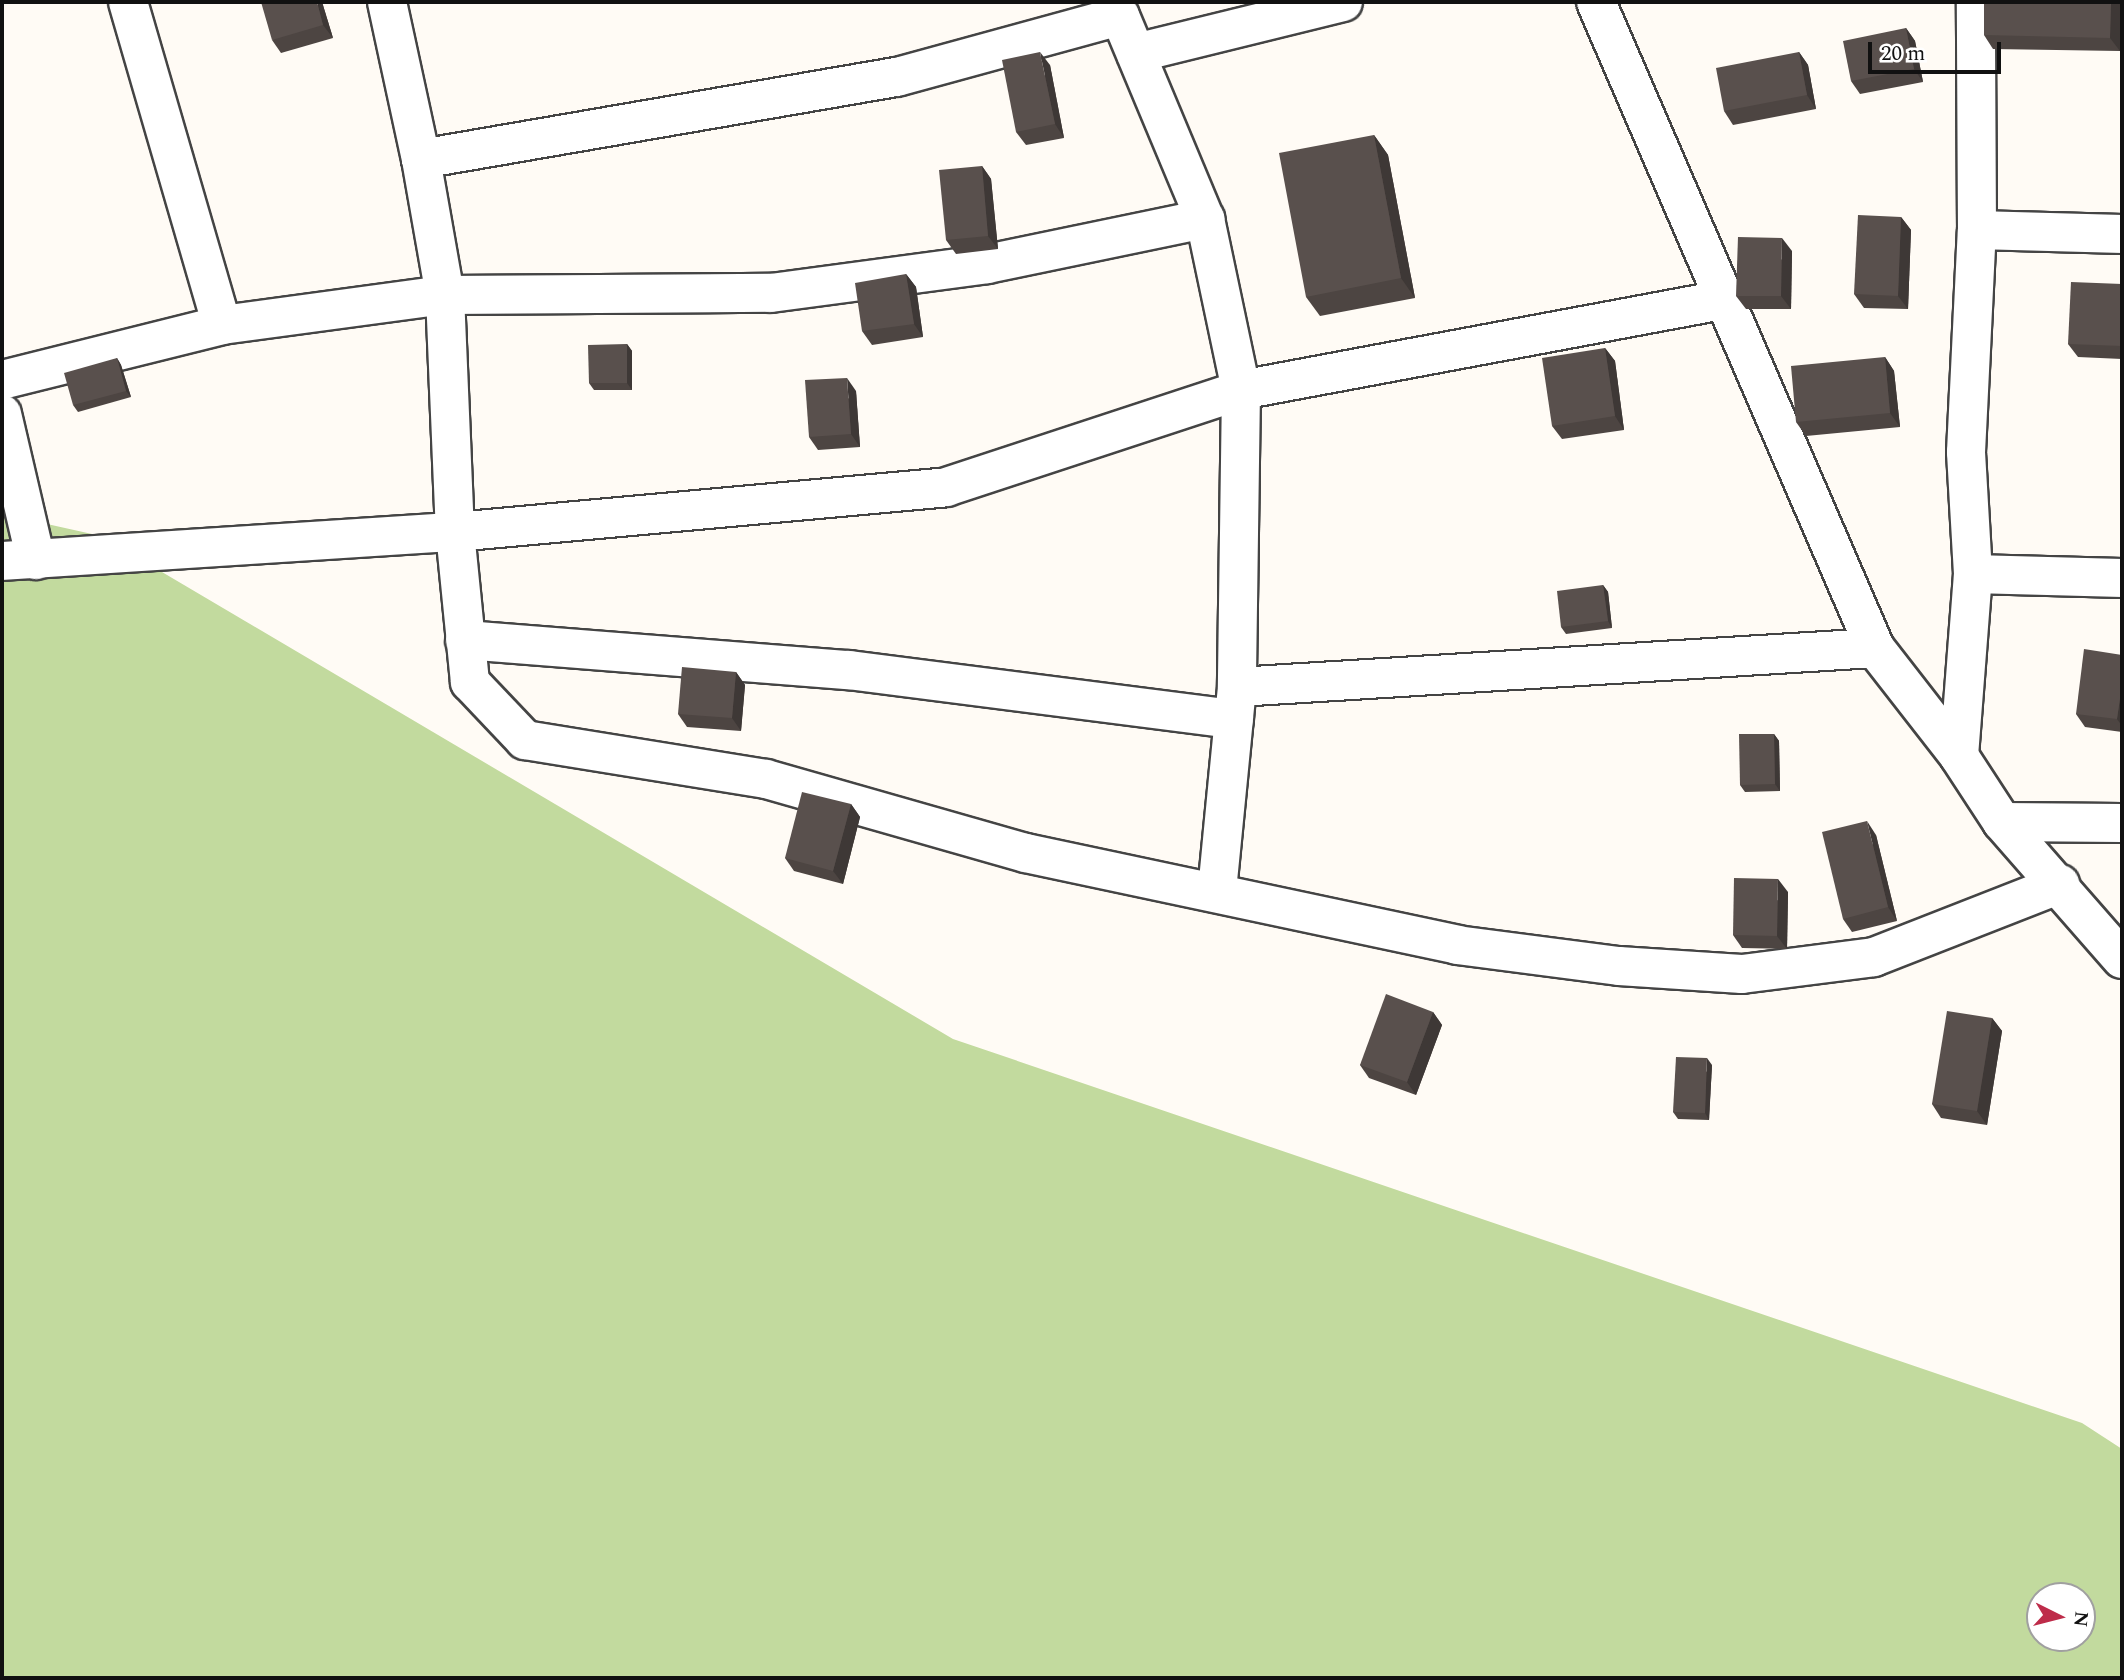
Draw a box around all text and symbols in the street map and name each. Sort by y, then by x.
scale bar [1872,28,2005,72]
text: 20 m [1881,38,1925,70]
north arrow [2026,1582,2096,1652]
text: N [2065,1610,2096,1628]

